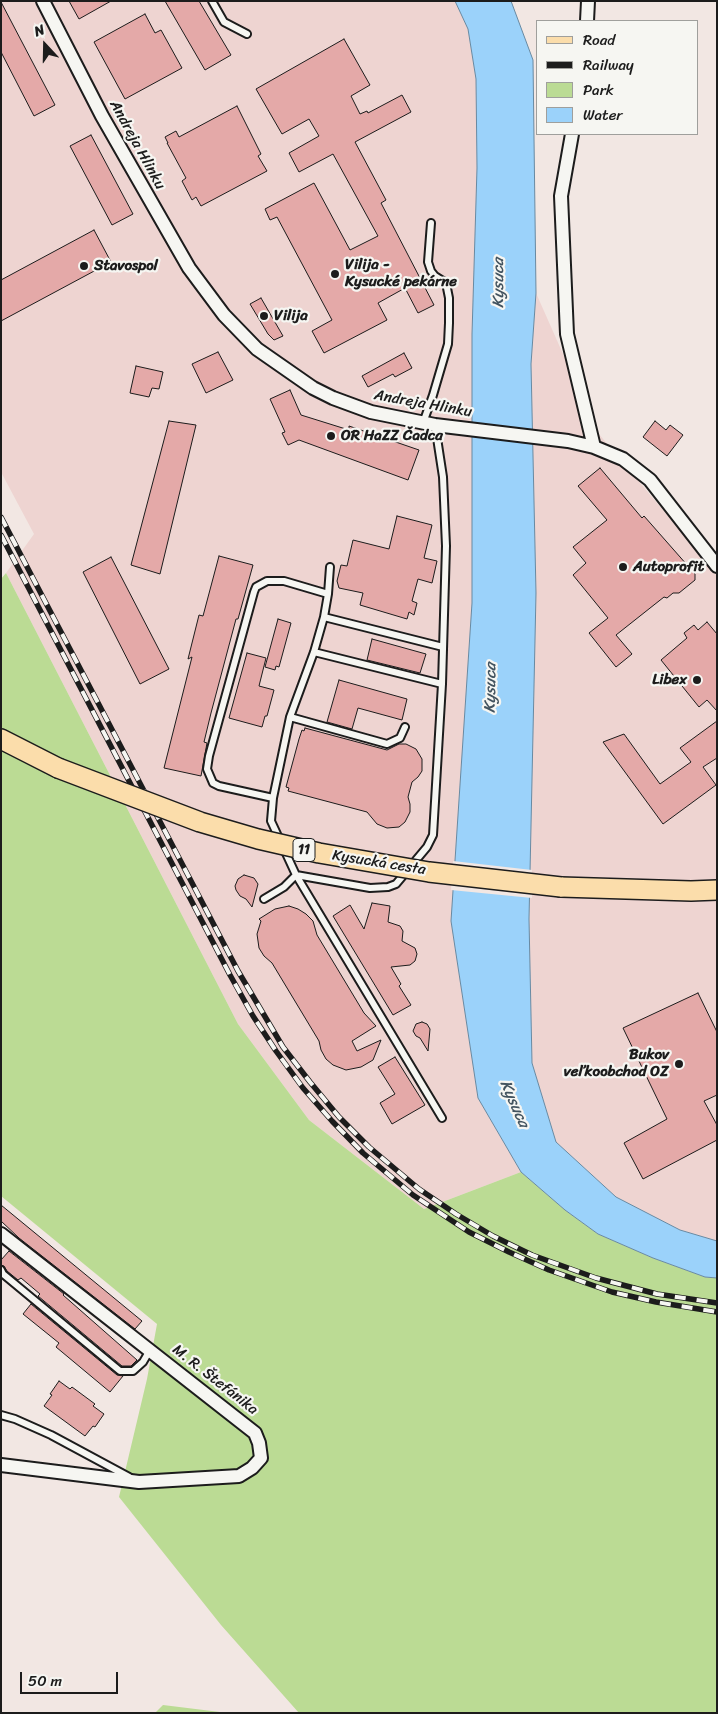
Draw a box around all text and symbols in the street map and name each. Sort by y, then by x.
text: N [30,17,48,44]
north arrow [20,20,70,70]
legend [536,20,698,135]
text: Road [583,27,615,53]
text: Railway [583,52,634,78]
text: Park [583,77,614,103]
street label: Andreja Hlinku [105,97,169,193]
text: Water [583,102,623,128]
place label: Vilija - Kysucké pekárne [345,256,457,291]
place label: Stavospol [94,257,158,275]
water label: Kysuca [489,258,509,308]
marker: Stavospol [78,260,90,272]
marker: Vilija - Kysucké pekárne [329,268,341,280]
place label: Vilija [274,307,308,325]
marker: Vilija [258,310,270,322]
street label: Andreja Hlinku [373,387,473,421]
place label: OR HaZZ Čadca [341,427,443,445]
marker: OR HaZZ Čadca [325,430,337,442]
place label: Autoprofit [633,558,704,576]
marker: Autoprofit [617,561,629,573]
water label: Kysuca [481,663,501,713]
place label: Libex [652,671,687,689]
marker: Libex [691,674,703,686]
road number: 11 [293,838,315,862]
street label: Kysucká cesta [331,847,427,879]
place label: Bukov veľkoobchod OZ [564,1046,669,1081]
marker: Bukov veľkoobchod OZ [673,1058,685,1070]
water label: Kysuca [495,1077,533,1131]
street label: M. R. Štefánika [169,1341,261,1419]
scale bar [22,1662,120,1694]
text: 50 m [28,1668,62,1694]

